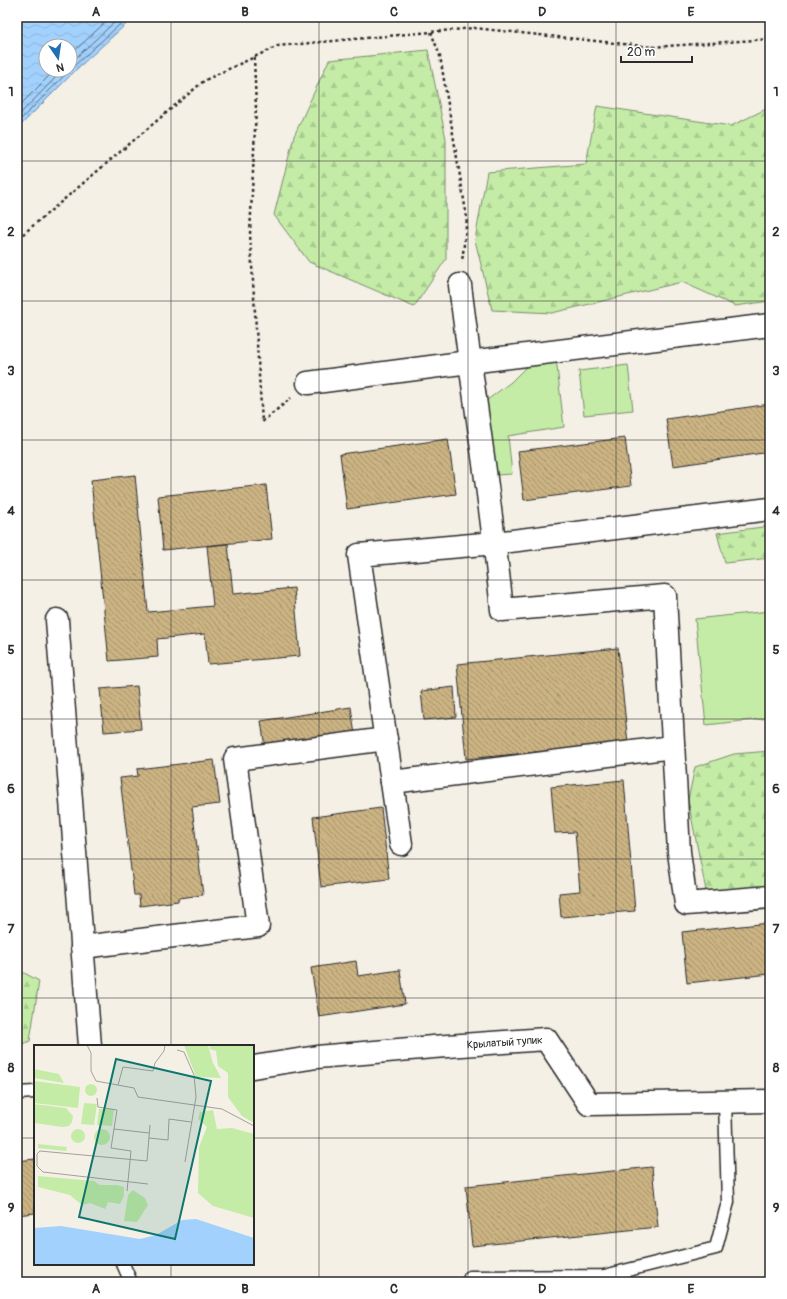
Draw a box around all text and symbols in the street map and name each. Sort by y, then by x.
text: A [92,4,101,20]
text: B [241,4,249,20]
text: C [390,4,398,20]
text: D [538,4,546,20]
text: E [688,4,695,20]
north arrow [38,38,78,78]
scale bar [621,38,692,64]
text: 20 m [627,45,656,60]
text: N [55,60,65,75]
text: 1 [8,84,14,100]
text: 1 [773,84,779,100]
text: 2 [7,224,15,240]
text: 2 [772,224,780,240]
text: 3 [7,363,15,379]
text: 3 [772,363,780,379]
text: 4 [7,503,15,519]
text: 4 [772,503,780,519]
text: 5 [7,642,15,658]
text: 5 [772,642,780,658]
text: 6 [7,781,15,797]
text: 6 [772,781,780,797]
text: 7 [8,921,15,937]
text: 7 [773,921,780,937]
street label: Крылатый тупик [466,1033,543,1052]
inset map [34,1045,254,1265]
text: 8 [8,1060,15,1076]
text: 8 [773,1060,780,1076]
text: 9 [8,1200,15,1216]
text: 9 [773,1200,780,1216]
text: A [92,1281,101,1297]
text: B [241,1281,249,1297]
text: C [390,1281,398,1297]
text: D [538,1281,546,1297]
text: E [688,1281,695,1297]

